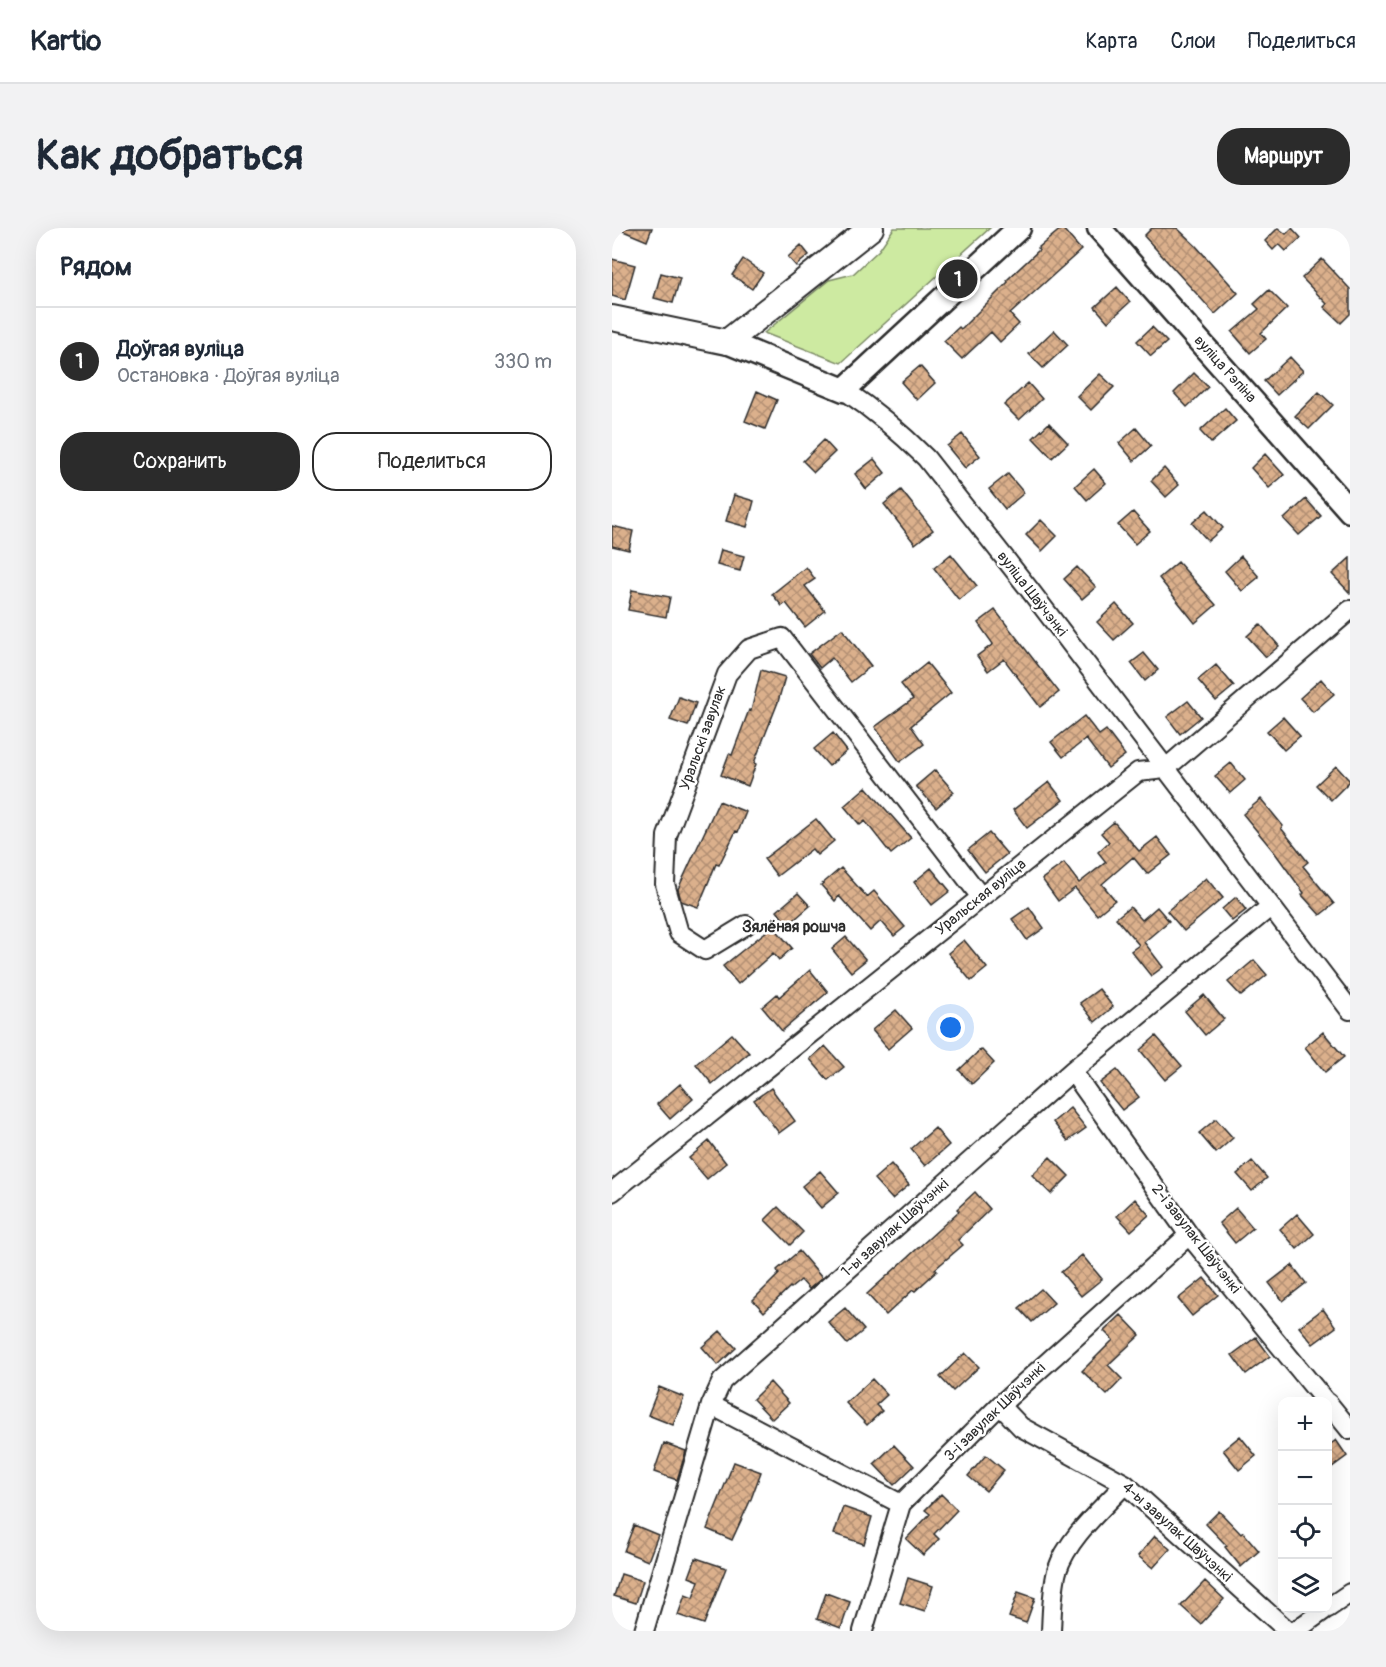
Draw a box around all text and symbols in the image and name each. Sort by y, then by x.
text: Kartio [30,24,101,59]
text: Карта [1085,28,1137,55]
text: Слои [1170,28,1215,55]
text: Поделиться [1248,28,1356,55]
button: Маршрут [1217,128,1350,185]
text: Как добраться [36,130,303,182]
text: Рядом [60,251,132,283]
pin: 1 [938,256,978,302]
street label: вуліца Рэпіна [1190,331,1260,407]
text: Доўгая вуліца [117,335,244,363]
text: 1 [76,349,83,374]
text: 330 m [494,349,552,374]
text: Остановка · Доўгая вуліца [117,363,340,388]
button: Сохранить [60,432,300,491]
button: Поделиться [312,432,552,491]
street label: вуліца Шаўчэнкі [993,547,1071,641]
street label: Уральскі завулак [675,683,731,793]
street label: Уральская вуліца [932,855,1030,939]
district label: Зялёная рошча [742,917,846,937]
your location [936,1013,965,1042]
street label: 1-ы завулак Шаўчэнкі [837,1174,953,1281]
street label: 2-і завулак Шаўчэнкі [1147,1180,1245,1298]
street label: 3-і завулак Шаўчэнкі [940,1358,1050,1465]
map controls [1278,1397,1332,1613]
button: + [1278,1397,1332,1451]
button: − [1278,1451,1332,1505]
street label: 4-ы завулак Шаўчэнкі [1118,1478,1236,1586]
button: locate [1278,1505,1332,1559]
button: layers [1278,1559,1332,1613]

